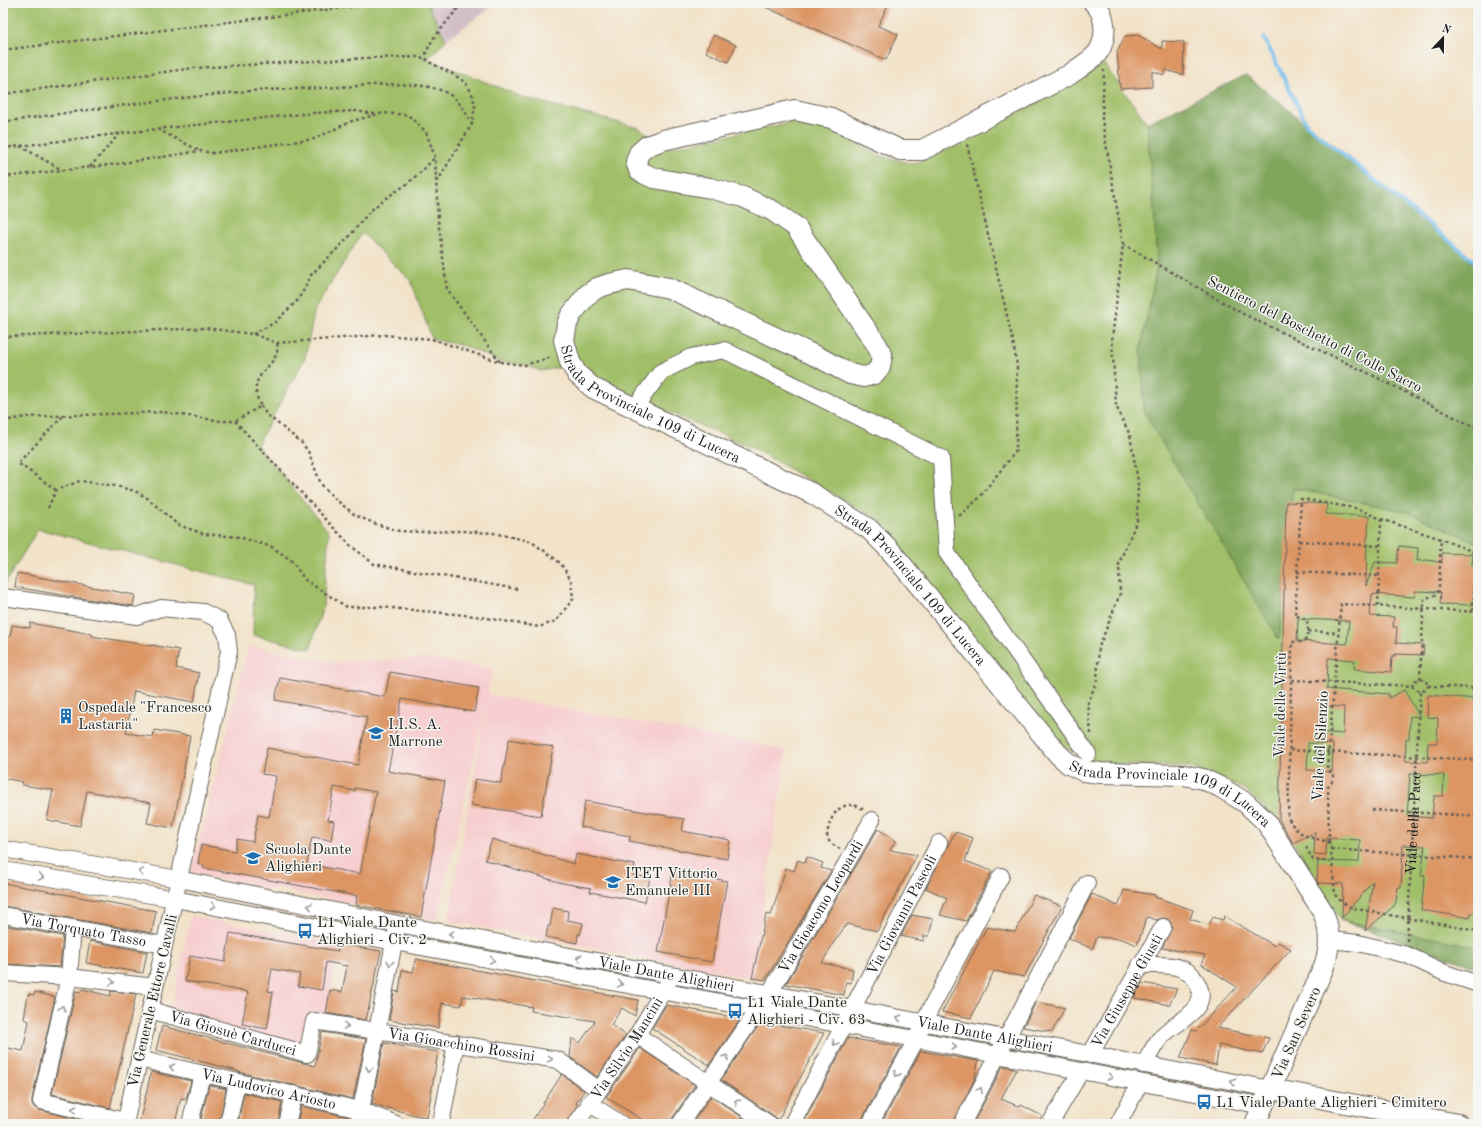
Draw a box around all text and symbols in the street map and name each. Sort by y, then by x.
north arrow [1423,18,1463,58]
text: N [1440,23,1453,37]
street label: Sentiero del Boschetto di Colle Sacro [1204,274,1424,396]
street label: Strada Provinciale 109 di Lucera [557,343,743,467]
street label: Strada Provinciale 109 di Lucera [831,503,988,670]
street label: Viale delle Virtù [1273,652,1290,758]
street label: Viale del Silenzio [1311,690,1332,802]
place label: Ospedale "Francesco Lastaria" [78,701,212,733]
building icon: Ospedale "Francesco Lastaria" [57,707,75,725]
place label: I.I.S. A. Marrone [388,718,443,750]
school or university icon: I.I.S. A. Marrone [367,724,385,742]
street label: Strada Provinciale 109 di Lucera [1066,759,1273,831]
street label: Viale della Pace [1404,772,1425,875]
street label: Via Gioacomo Leopardi [777,838,867,977]
place label: Scuola Dante Alighieri [265,843,351,875]
school or university icon: Scuola Dante Alighieri [244,849,262,867]
street label: Via Giovanni Pascoli [865,853,940,978]
place label: ITET Vittorio Emanuele III [625,867,717,899]
one-way arrow [138,868,144,877]
one-way arrow [38,872,45,880]
school or university icon: ITET Vittorio Emanuele III [604,873,622,891]
one-way arrow [210,902,216,910]
one-way arrow [307,903,313,911]
street label: Via Torquato Tasso [19,912,147,951]
street label: Via Generale Ettore Cavalli [126,913,181,1090]
place label: L1 Viale Dante Alighieri - Civ. 2 [317,916,427,948]
bus stop icon: L1 Viale Dante Alighieri - Civ. 2 [296,922,314,940]
one-way arrow [448,931,454,939]
street label: Via Giuseppe Giusti [1090,932,1166,1051]
one-way arrow [576,954,582,963]
one-way arrow [489,955,495,964]
street label: Viale Dante Alighieri [597,956,735,996]
one-way arrow [387,960,395,966]
one-way arrow [109,977,115,986]
one-way arrow [616,979,623,987]
street label: Via San Severo [1270,985,1324,1082]
street label: Via Silvio Mancini [589,996,666,1103]
place label: L1 Viale Dante Alighieri - Civ. 63 [747,996,866,1028]
bus stop icon: L1 Viale Dante Alighieri - Civ. 63 [726,1002,744,1020]
one-way arrow [58,1004,66,1011]
street label: Via Giosuè Carducci [167,1010,298,1060]
one-way arrow [896,1015,902,1023]
street label: Viale Dante Alighieri [915,1015,1054,1056]
one-way arrow [343,1021,349,1030]
street label: Via Gioacchino Rossini [386,1027,536,1065]
one-way arrow [832,1039,839,1046]
one-way arrow [951,1043,957,1051]
one-way arrow [547,1054,553,1062]
one-way arrow [721,1054,729,1061]
one-way arrow [169,1063,175,1071]
one-way arrow [366,1066,374,1072]
street label: Via Ludovico Ariosto [199,1068,337,1113]
one-way arrow [895,1070,902,1077]
one-way arrow [1106,1072,1113,1080]
one-way arrow [1230,1078,1236,1086]
one-way arrow [975,1087,982,1094]
bus stop icon: L1 Viale Dante Alighieri - Cimitero [1195,1093,1213,1111]
place label: L1 Viale Dante Alighieri - Cimitero [1216,1096,1447,1111]
one-way arrow [734,1099,741,1107]
one-way arrow [71,1105,77,1113]

